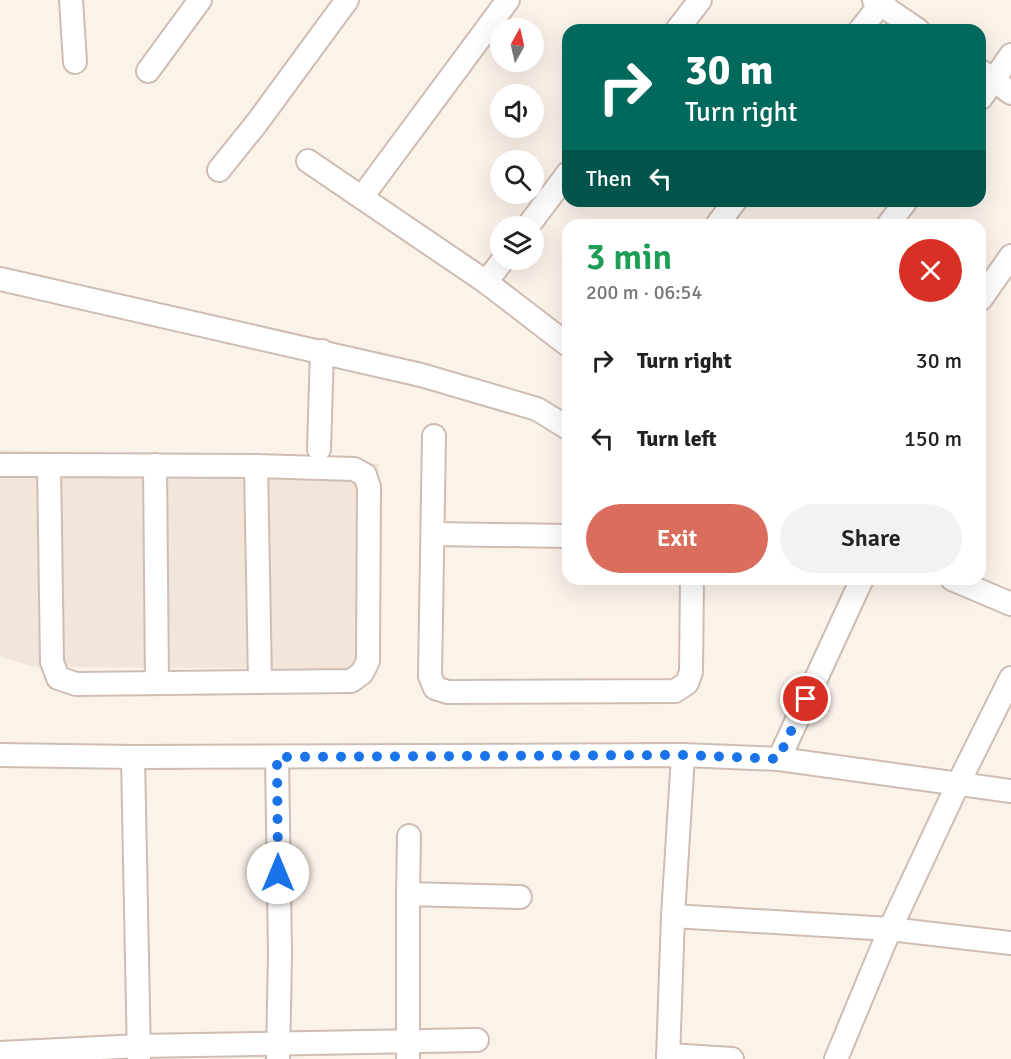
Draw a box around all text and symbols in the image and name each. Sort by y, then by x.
north arrow [490,18,544,72]
map controls [490,18,544,270]
text: 30 m [685,45,774,96]
icon: right [586,48,664,126]
button: sound [490,84,544,138]
text: Turn right [685,96,798,129]
button: search [490,150,544,204]
icon: left [644,162,677,195]
text: Then [586,165,632,192]
button: layers [490,216,544,270]
text: 3 min [586,235,672,280]
button: close [899,239,962,302]
text: 200 m · 06:54 [586,280,702,305]
icon: right [586,344,619,377]
text: Turn right [637,347,732,374]
text: 30 m [916,347,962,374]
icon: left [586,422,619,455]
text: Turn left [637,425,717,452]
text: 150 m [904,425,962,452]
button: Exit [586,504,768,573]
button: Share [780,504,962,573]
pin [780,673,831,724]
icon: arrive [789,682,822,715]
position arrow [246,841,310,905]

